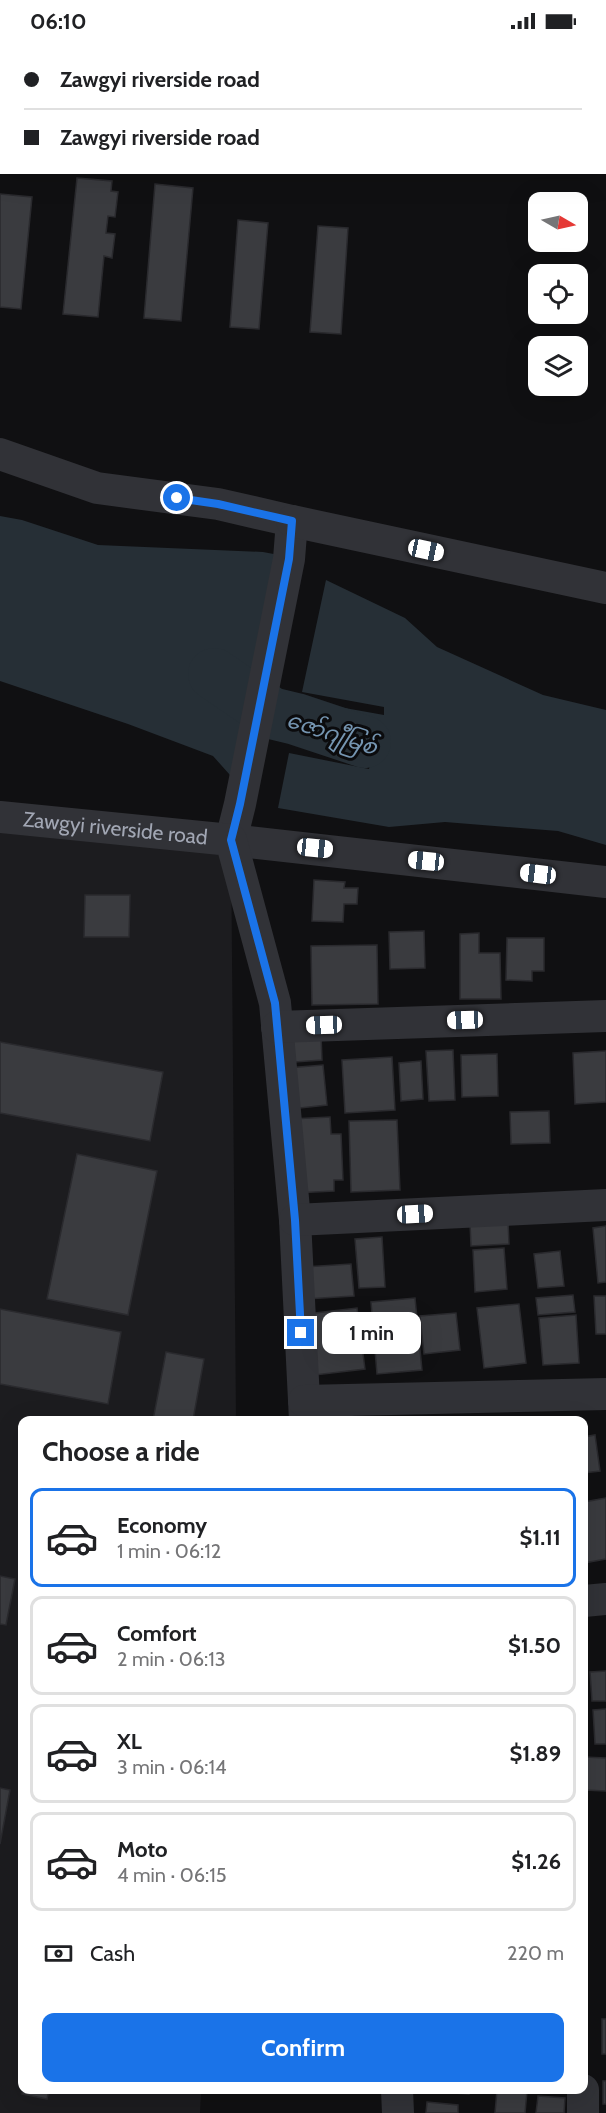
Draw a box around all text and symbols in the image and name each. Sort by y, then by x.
text: 06:10 [30,8,86,35]
text: Zawgyi riverside road [60,66,260,93]
text: Zawgyi riverside road [60,124,260,151]
north arrow [528,192,588,252]
map controls [528,192,588,396]
button: locate [528,264,588,324]
button: layers [528,336,588,396]
route start [163,484,190,511]
car [407,537,445,563]
water label: ဇော်ဂျီမြစ် [282,704,382,766]
street label: Zawgyi riverside road [22,806,209,850]
car [296,837,334,859]
car [407,850,445,872]
car [519,863,557,885]
car [447,1010,483,1030]
car [306,1015,342,1035]
car [397,1204,433,1224]
callout: 1 min [322,1312,421,1354]
route end [287,1319,314,1346]
text: 1 min [349,1321,394,1345]
text: Choose a ride [42,1435,200,1468]
icon: car [45,1511,99,1565]
text: Economy [117,1512,207,1539]
text: $1.11 [519,1524,561,1551]
text: 1 min · 06:12 [117,1539,221,1563]
icon: car [45,1619,99,1673]
text: Comfort [117,1620,196,1647]
text: $1.50 [508,1632,561,1659]
text: 2 min · 06:13 [117,1647,226,1671]
icon: car [45,1727,99,1781]
text: XL [117,1728,142,1755]
text: $1.89 [510,1740,561,1767]
text: 3 min · 06:14 [117,1755,227,1779]
icon: car [45,1835,99,1889]
text: Moto [117,1836,168,1863]
text: $1.26 [511,1848,561,1875]
text: 4 min · 06:15 [117,1863,227,1887]
icon: cash [42,1937,75,1970]
text: Cash [90,1940,135,1967]
text: 220 m [507,1941,564,1965]
button: Confirm [42,2013,564,2082]

